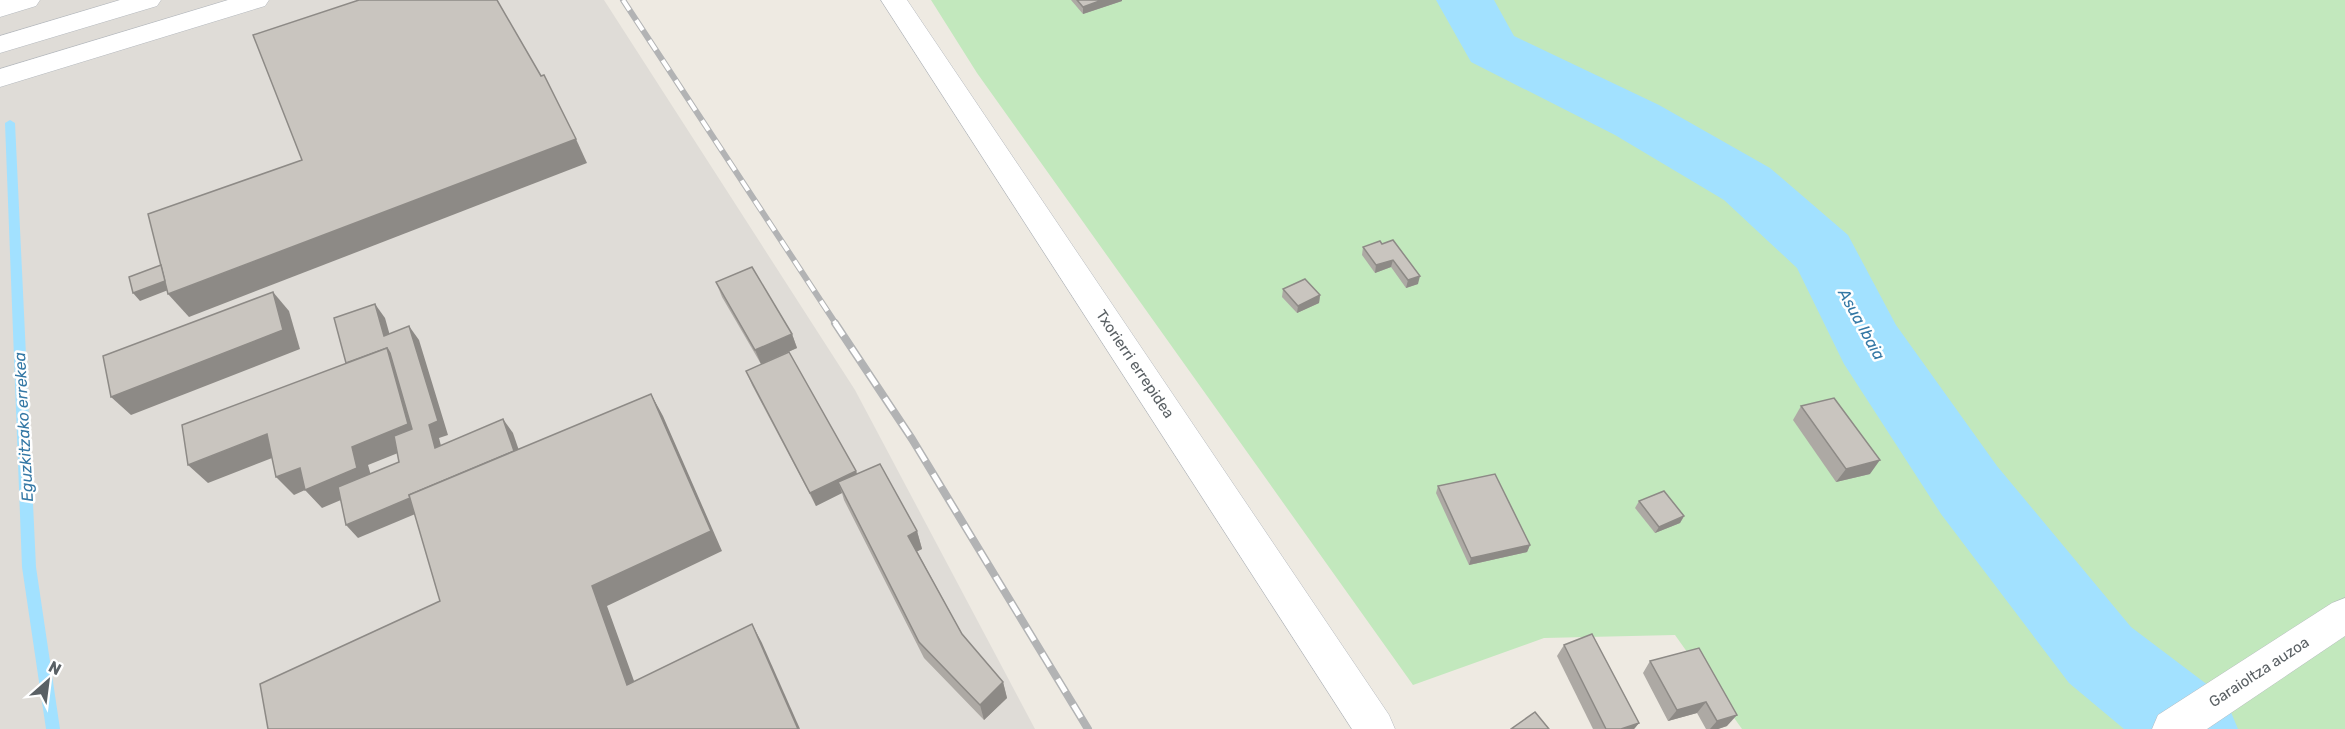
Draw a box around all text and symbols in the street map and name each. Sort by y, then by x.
water label: Asua Ibaia [1834,284,1889,363]
street label: Txorierri errepidea [1092,306,1178,422]
water label: Eguzkitzako errekea [10,352,37,502]
street label: Garaioltza auzoa [2206,633,2312,711]
north arrow [18,651,78,711]
text: N [45,657,64,679]

